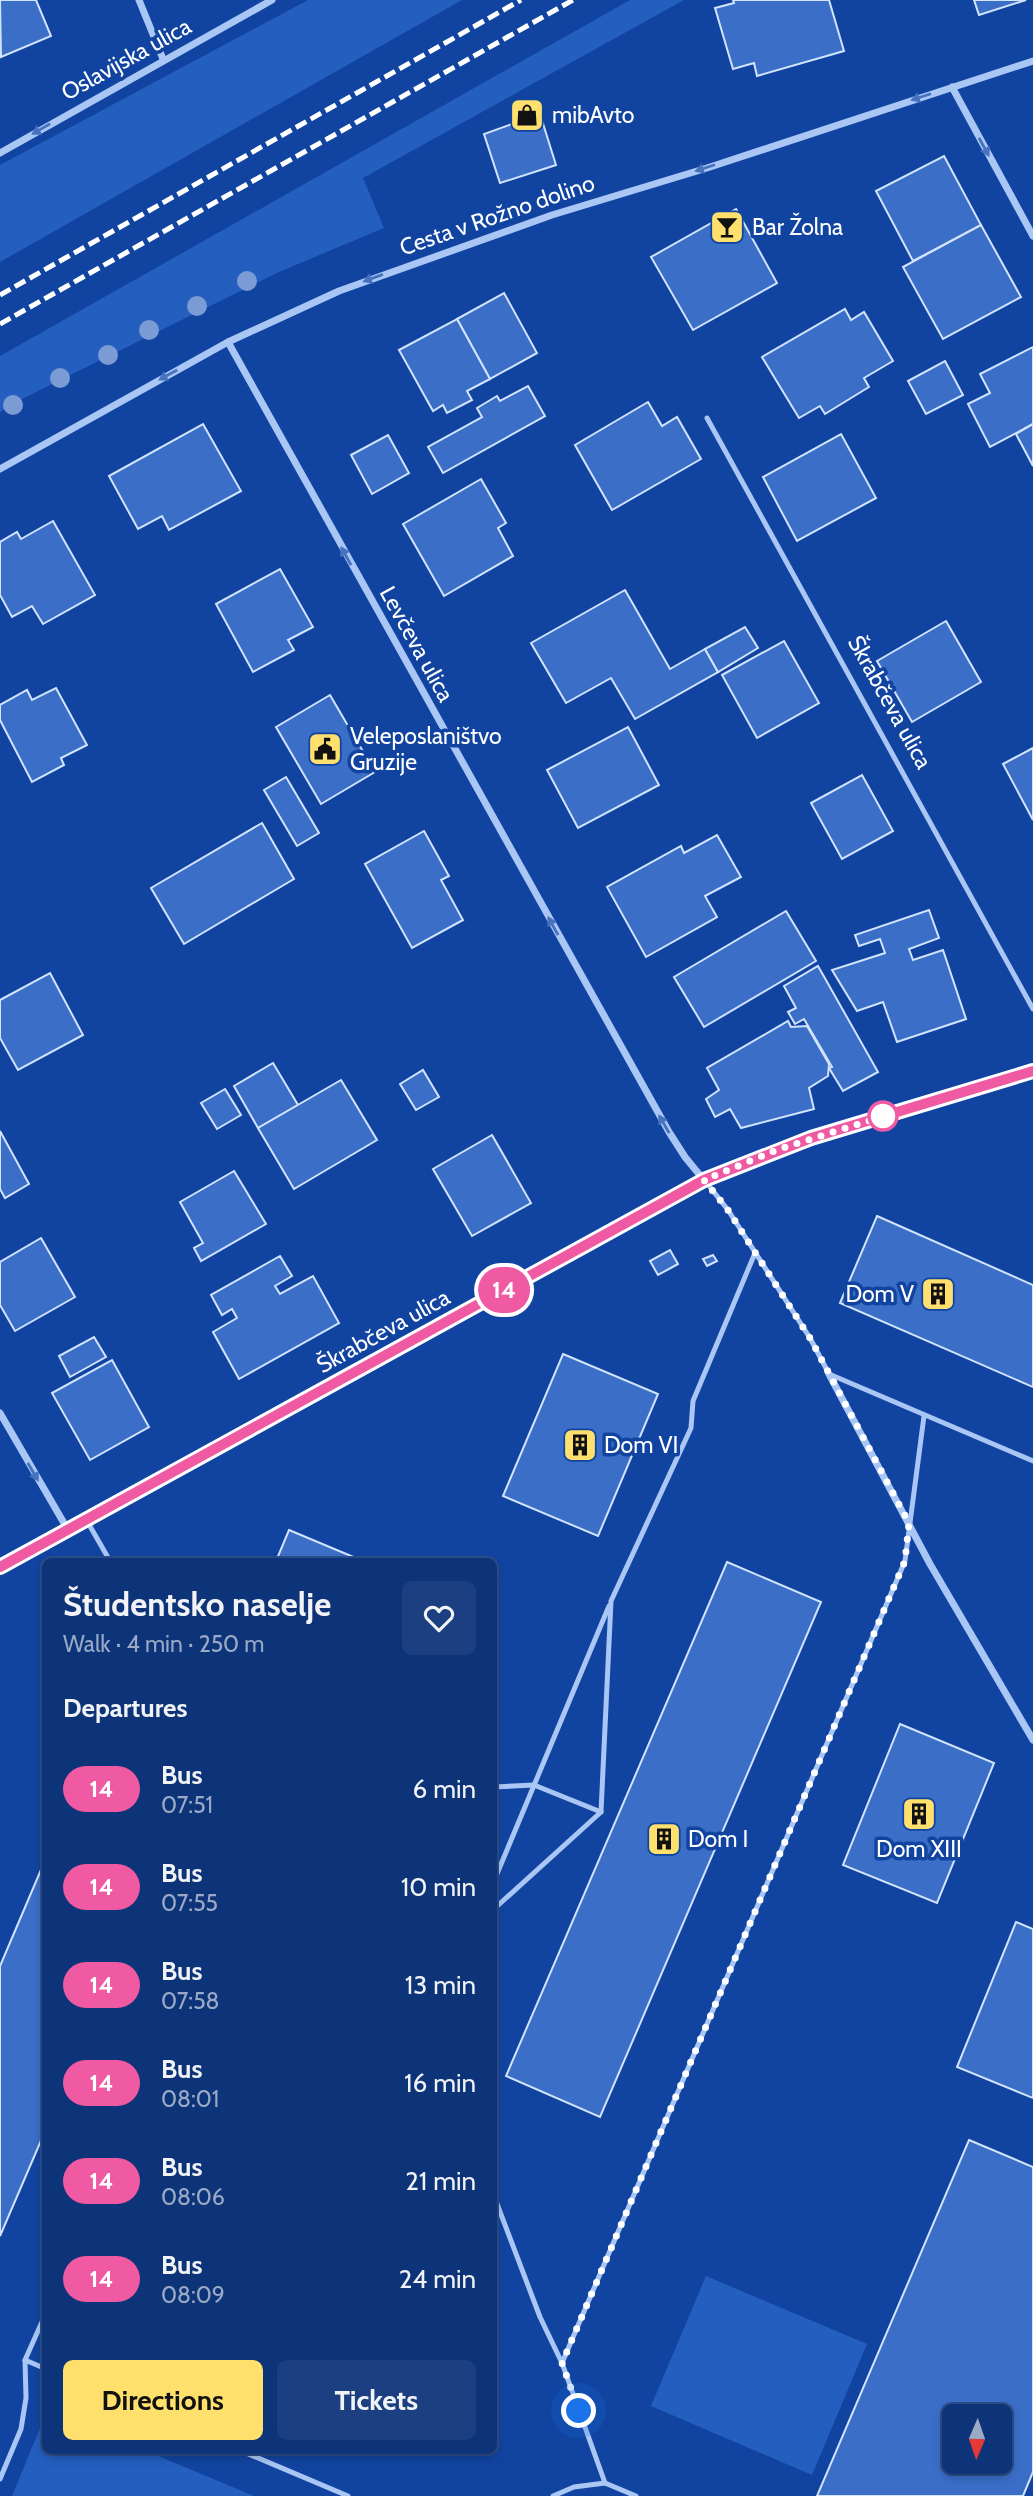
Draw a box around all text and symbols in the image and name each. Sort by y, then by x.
street label: Oslavijska ulica [56,12,196,106]
one-way arrow [911,92,932,102]
shop icon: mibAvto [508,96,546,134]
place label: mibAvto [552,101,634,129]
one-way arrow [32,123,51,135]
one-way arrow [978,138,990,157]
one-way arrow [695,164,716,174]
street label: Cesta v Rožno dolino [396,169,598,261]
bar icon: Bar Žolna [708,208,746,246]
place label: Bar Žolna [752,212,843,241]
one-way arrow [363,273,384,284]
one-way arrow [158,369,178,381]
one-way arrow [340,547,352,566]
street label: Levčeva ulica [374,581,460,707]
street label: Škrabčeva ulica [842,630,939,773]
place label: Veleposlaništvo Gruzije [350,722,502,776]
public building icon: Veleposlaništvo Gruzije [306,730,344,768]
one-way arrow [547,916,559,936]
unlabelled marker [868,1101,898,1131]
one-way arrow [658,1115,671,1134]
line badge: 14 [472,1267,536,1313]
text: 14 [492,1275,516,1304]
building icon: Dom V [919,1275,957,1313]
place label: Dom V [845,1280,914,1308]
street label: Škrabčeva ulica [311,1282,454,1379]
building icon: Dom VI [561,1426,599,1464]
place label: Dom VI [604,1431,678,1459]
one-way arrow [27,1462,40,1481]
button: heart [402,1581,476,1655]
text: Študentsko naselje [63,1584,331,1624]
text: Walk · 4 min · 250 m [63,1630,265,1658]
text: Departures [63,1692,187,1724]
text: Bus [161,1759,202,1791]
text: 6 min [413,1773,476,1805]
text: 14 [90,1774,113,1803]
text: 07:51 [161,1791,213,1819]
building icon: Dom XIII [900,1795,938,1833]
building icon: Dom I [645,1820,683,1858]
place label: Dom I [688,1825,748,1853]
place label: Dom XIII [876,1835,962,1863]
text: Bus [161,1857,202,1889]
text: 10 min [401,1871,476,1903]
text: 14 [90,1872,113,1901]
text: 07:55 [161,1889,218,1917]
text: Bus [161,1955,202,1987]
text: 13 min [405,1969,476,2001]
text: 14 [90,1970,113,1999]
text: 07:58 [161,1987,220,2015]
text: Bus [161,2053,202,2085]
text: 16 min [404,2067,476,2099]
text: 14 [90,2068,113,2097]
text: 08:01 [161,2085,219,2113]
text: Bus [161,2151,202,2183]
text: 21 min [405,2165,476,2197]
text: 14 [90,2166,113,2195]
text: 08:06 [161,2183,225,2211]
text: Bus [161,2249,202,2281]
text: 24 min [399,2263,476,2295]
text: 14 [90,2264,113,2293]
text: 08:09 [161,2281,225,2309]
button: Directions [63,2360,263,2440]
button: Tickets [277,2360,476,2440]
your location [561,2393,596,2428]
north arrow [942,2404,1012,2474]
map controls [942,2404,1012,2474]

